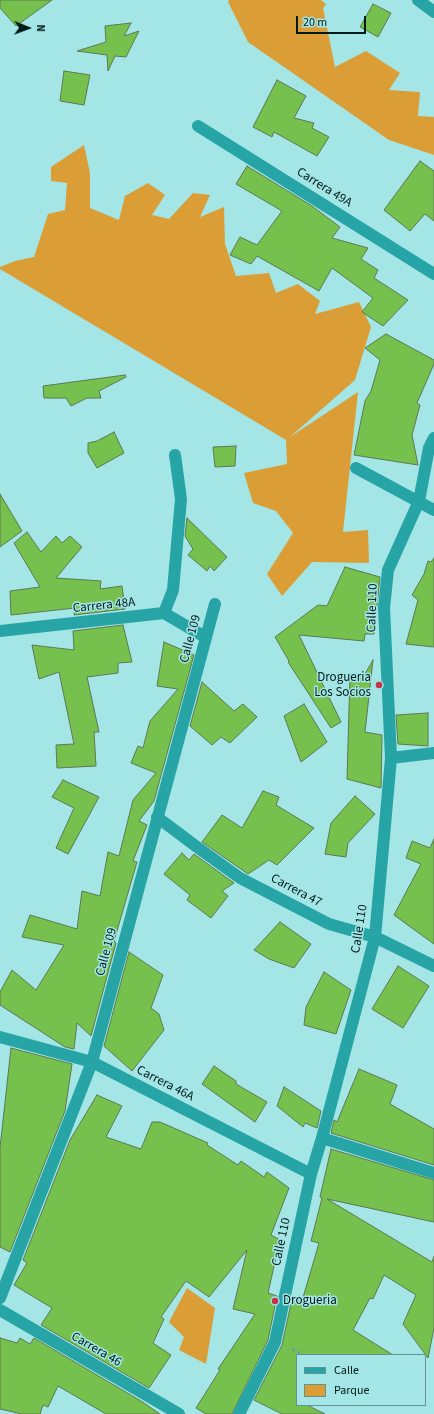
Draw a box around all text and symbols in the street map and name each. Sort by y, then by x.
north arrow [8,8,48,48]
scale bar [298,8,368,34]
text: 20 m [303,14,327,31]
text: N [33,24,48,32]
street label: Carrera 49A [293,165,355,211]
street label: Calle 110 [364,583,382,633]
street label: Carrera 48A [72,595,136,617]
street label: Calle 109 [177,613,205,665]
place label: Drogueria Los Socios [314,670,371,701]
marker: Drogueria Los Socios [374,680,384,690]
street label: Carrera 47 [268,871,324,911]
street label: Calle 110 [348,904,372,954]
street label: Calle 109 [93,926,121,978]
street label: Carrera 46A [134,1063,196,1105]
street label: Calle 110 [269,1216,295,1268]
place label: Drogueria [283,1293,337,1309]
marker: Drogueria [270,1296,280,1306]
street label: Carrera 46 [68,1329,124,1371]
legend [296,1354,426,1406]
text: Calle [334,1362,359,1379]
text: Parque [334,1382,370,1399]

